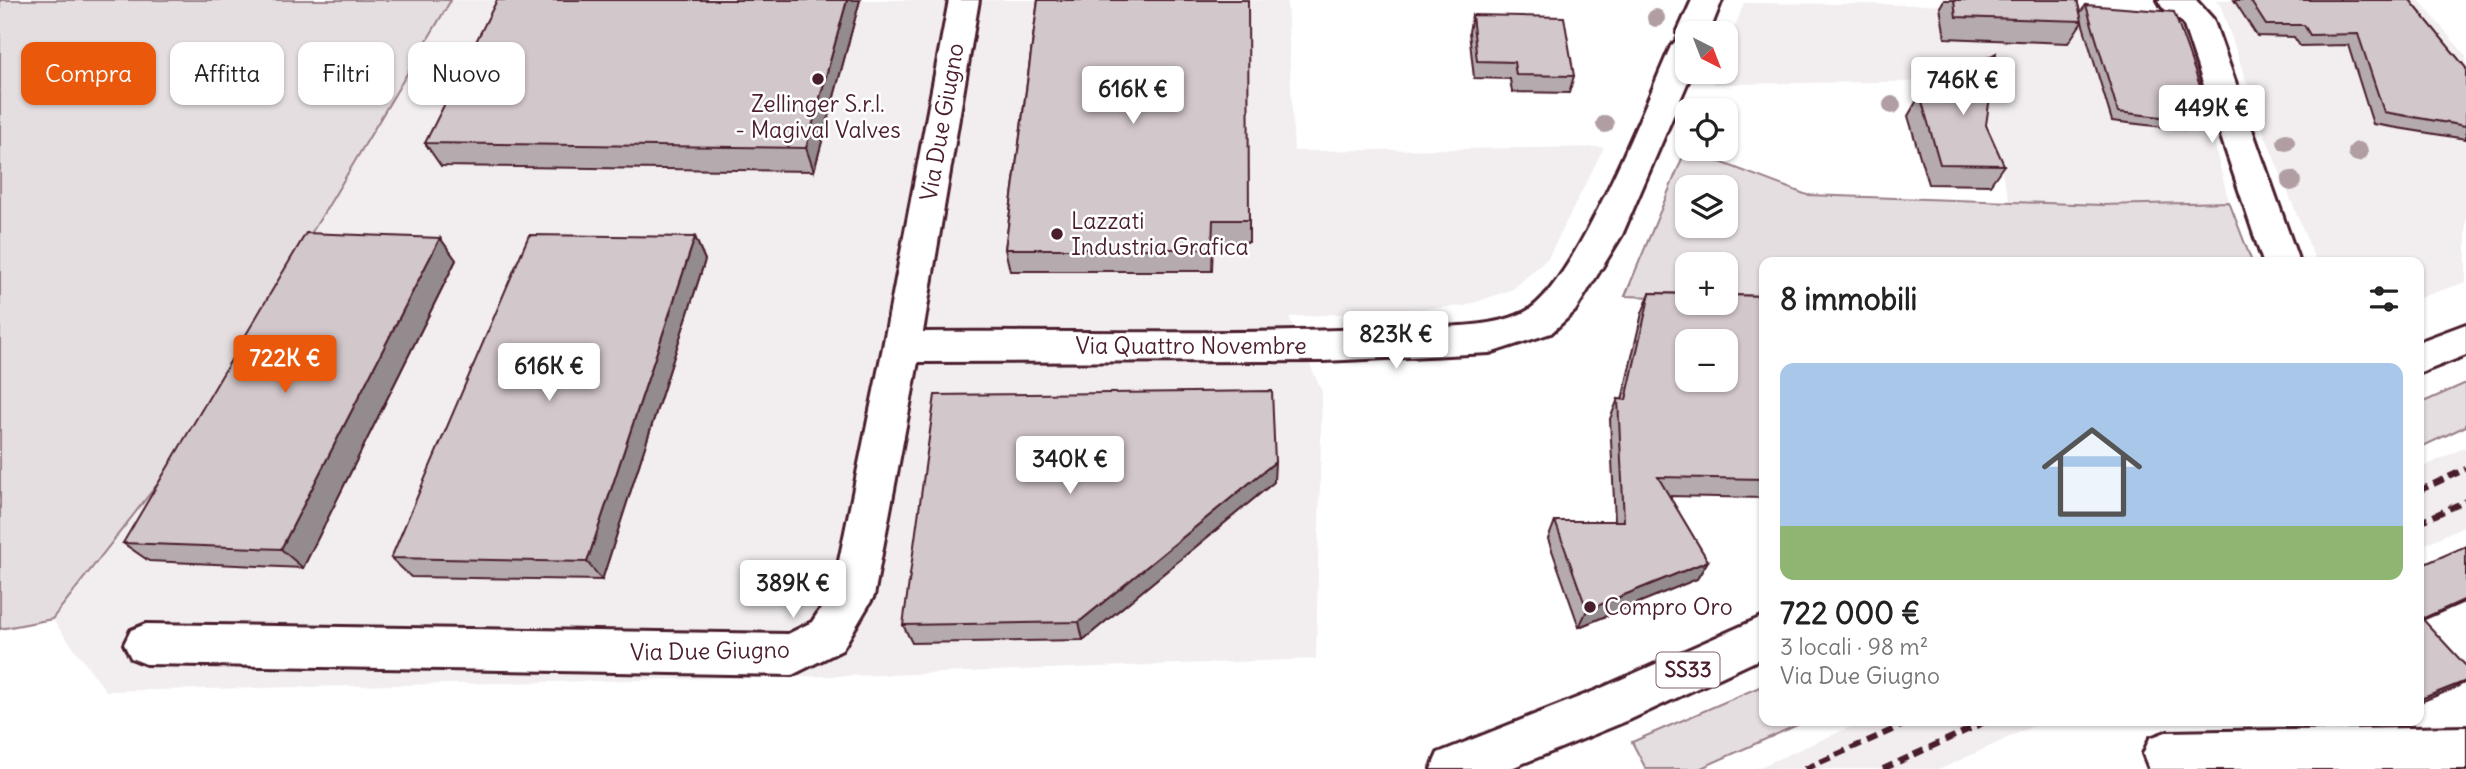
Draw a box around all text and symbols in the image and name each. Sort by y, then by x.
north arrow [1675,21,1738,84]
map controls [1675,21,1738,392]
street label: Via Due Giugno [913,41,970,203]
chip: Compra [21,42,156,105]
chip: Affitta [170,42,284,105]
chip: Filtri [298,42,394,105]
chip: Nuovo [408,42,525,105]
pin: 746K € [1906,58,2020,117]
text: 746K € [1927,65,1999,94]
pin: 616K € [1076,66,1190,126]
marker: Zellinger S.r.l. - Magival Valves [810,71,826,87]
text: 616K € [1098,74,1168,103]
pin: 449K € [2155,86,2269,145]
place label: Zellinger S.r.l. - Magival Valves [735,89,901,144]
text: 449K € [2175,93,2249,122]
button: locate [1675,98,1738,161]
button: layers [1675,175,1738,238]
place label: Lazzati Industria Grafica [1071,206,1249,261]
marker: Lazzati Industria Grafica [1049,226,1065,242]
button: + [1675,252,1738,315]
text: 8 immobili [1780,280,1917,318]
icon: filters [2365,280,2403,318]
pin: 823K € [1339,312,1453,371]
text: 823K € [1359,319,1433,348]
button: − [1675,329,1738,392]
street label: Via Quattro Novembre [1075,331,1307,360]
pin: 722K € [228,336,342,395]
text: 722K € [250,343,320,372]
pin: 616K € [492,344,606,403]
text: 616K € [514,351,584,380]
icon: home [2029,409,2155,535]
pin: 340K € [1013,436,1127,496]
text: 340K € [1032,444,1108,473]
pin: 389K € [736,560,850,620]
text: 389K € [756,568,830,597]
place label: Compro Oro [1604,592,1733,621]
text: 722 000 € [1780,594,1920,632]
marker: Compro Oro [1582,599,1598,615]
text: 3 locali · 98 m² [1780,632,1928,661]
street label: Via Due Giugno [630,635,790,666]
road number: SS33 [1656,652,1720,688]
text: Via Due Giugno [1780,661,1940,690]

